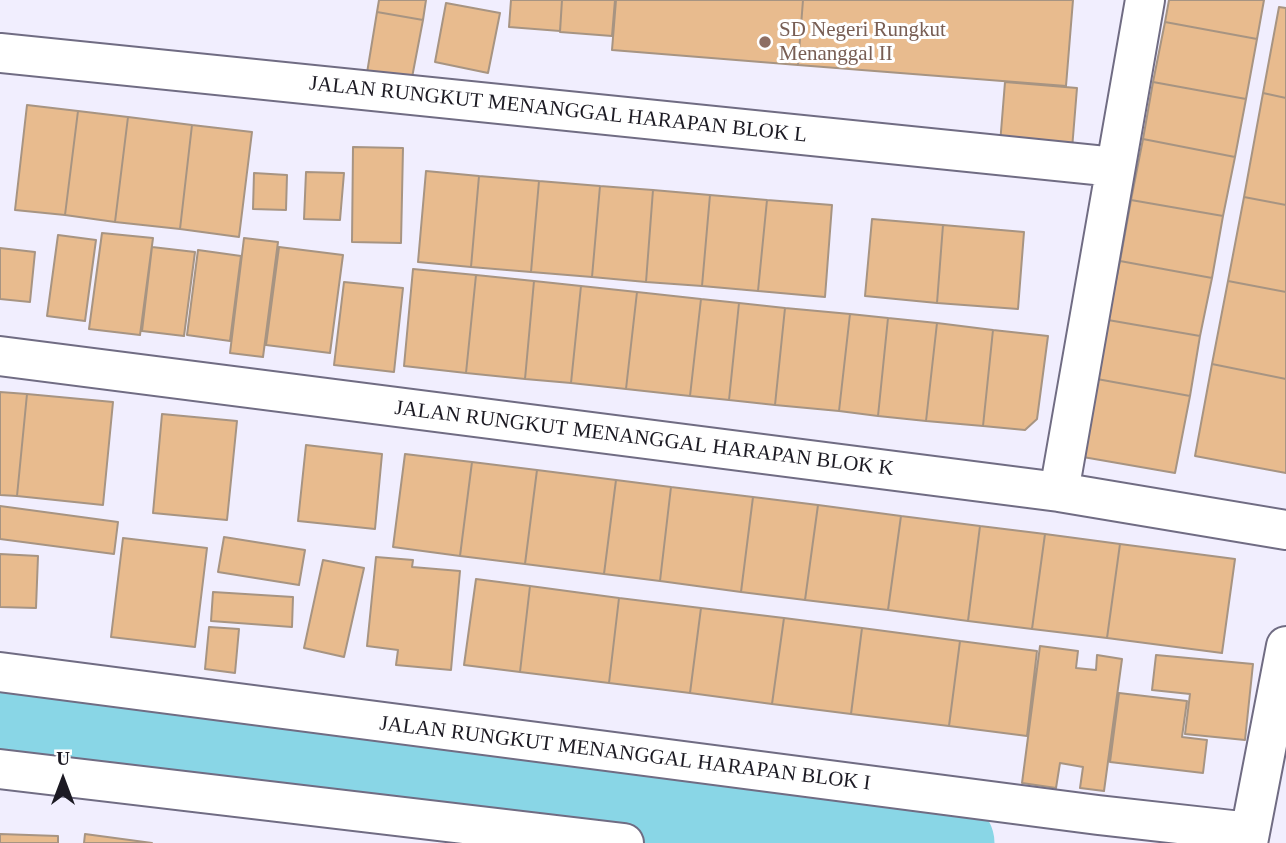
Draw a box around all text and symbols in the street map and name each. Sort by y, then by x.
place label: SD Negeri Rungkut Menanggal II [779,17,946,67]
marker: SD Negeri Rungkut Menanggal II [757,34,773,50]
street label: JALAN RUNGKUT MENANGGAL HARAPAN BLOK L [308,71,808,149]
street label: JALAN RUNGKUT MENANGGAL HARAPAN BLOK K [393,396,895,482]
street label: JALAN RUNGKUT MENANGGAL HARAPAN BLOK I [378,711,872,797]
north arrow [28,745,98,815]
text: U [56,748,70,769]

